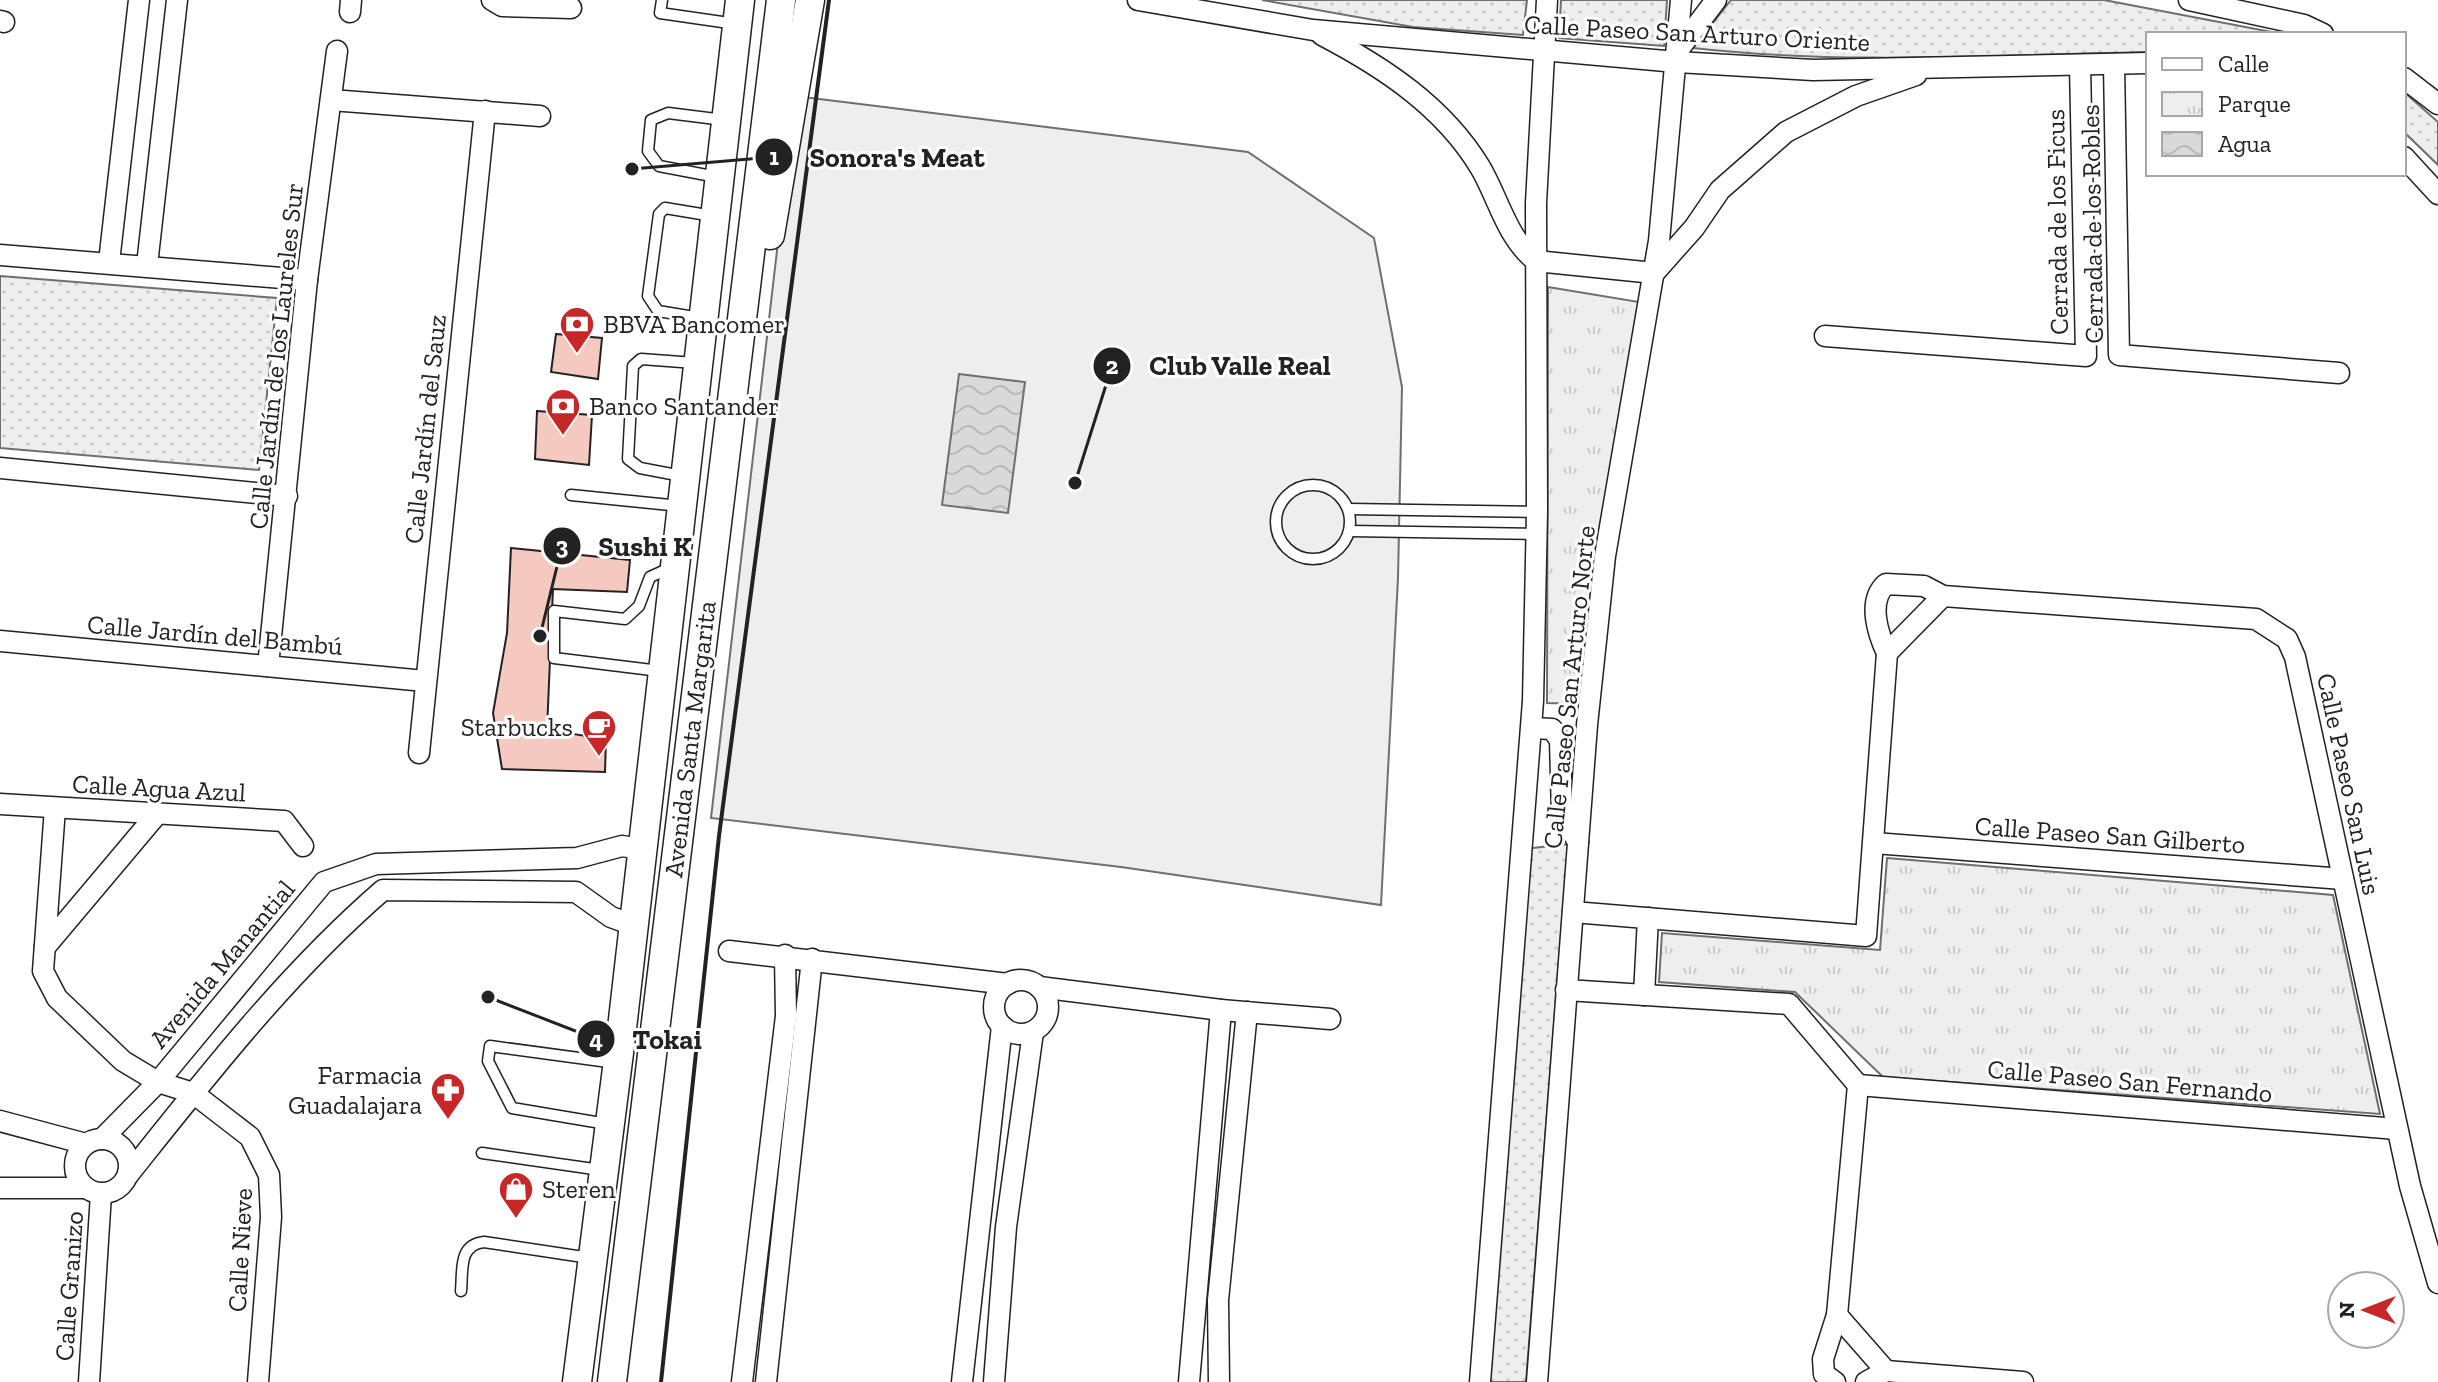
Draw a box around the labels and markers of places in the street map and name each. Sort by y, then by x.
callout: Sonora's Meat [754,131,1001,183]
bank icon: BBVA Bancomer [558,305,596,355]
place label: BBVA Bancomer [603,308,785,340]
callout: Club Valle Real [1092,340,1347,392]
bank icon: Banco Santander [544,387,582,437]
place label: Banco Santander [589,390,779,422]
callout: Sushi K [542,520,707,572]
cafe icon: Starbucks [580,708,618,758]
place label: Starbucks [461,711,573,743]
callout: Tokai [576,1013,718,1065]
place label: Farmacia Guadalajara [288,1059,422,1121]
pharmacy icon: Farmacia Guadalajara [429,1071,467,1121]
shop icon: Steren [497,1170,535,1220]
place label: Steren [542,1173,616,1205]

